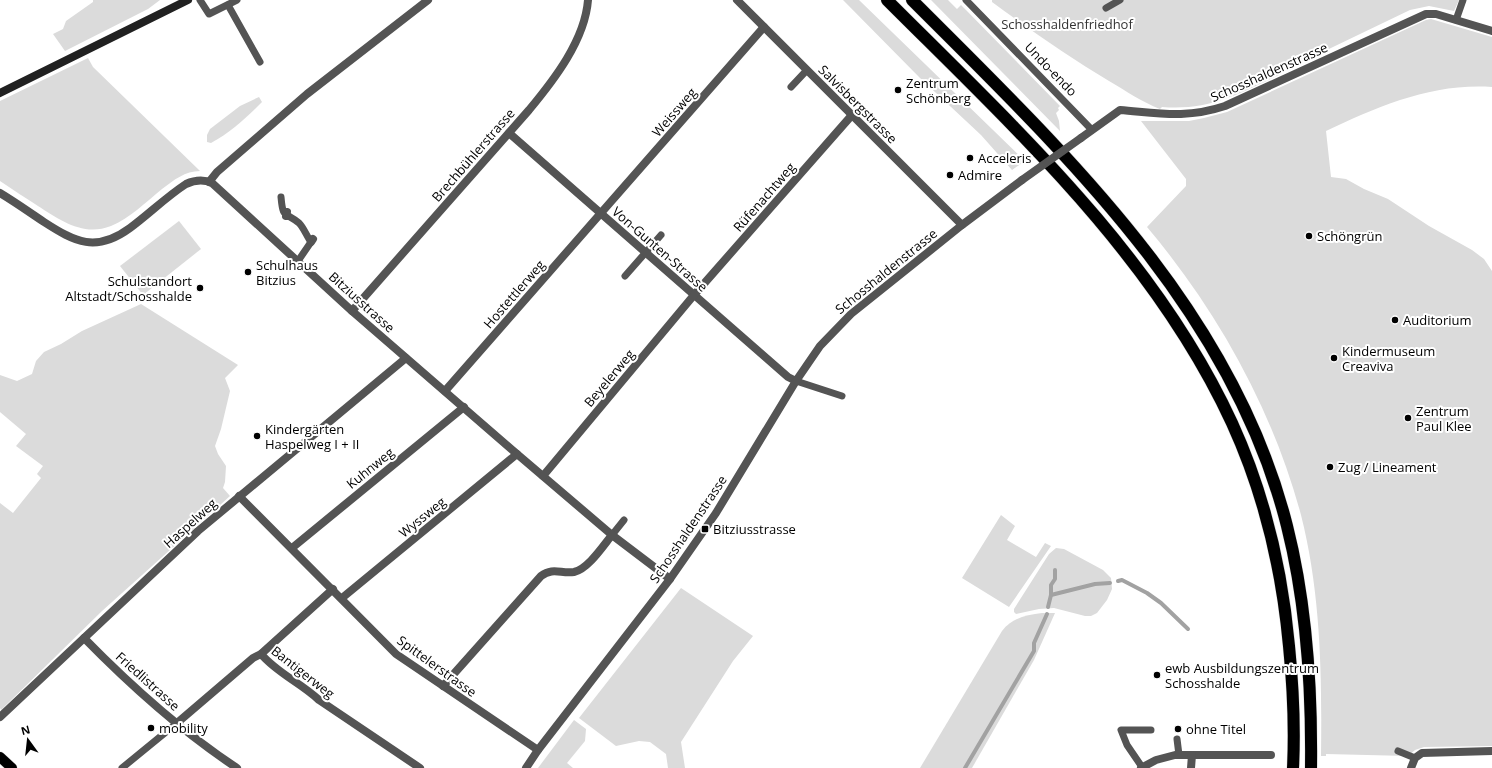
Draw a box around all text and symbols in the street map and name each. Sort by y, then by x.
park label: Schosshaldenfriedhof [1001,15,1133,33]
street label: Undo-endo [1021,38,1081,100]
street label: Schosshaldenstrasse [1208,38,1330,106]
street label: Salvisbergstrasse [815,61,901,147]
place label: Zentrum Schönberg [906,74,971,107]
street label: Weissweg [648,84,700,140]
marker: Zentrum Schönberg [893,85,903,95]
street label: Brechbühlerstrasse [427,105,519,205]
place label: Acceleris [978,149,1031,167]
marker: Acceleris [965,153,975,163]
street label: Rüfenachtweg [729,159,799,235]
place label: Admire [958,166,1002,184]
marker: Admire [945,170,955,180]
street label: Von-Gunten-Strasse [608,202,712,296]
street label: Schosshaldenstrasse [831,224,941,318]
place label: Schöngrün [1317,227,1382,245]
marker: Schöngrün [1304,231,1314,241]
place label: Schulhaus Bitzius [256,256,318,289]
street label: Hostettlerweg [479,256,549,332]
marker: Schulhaus Bitzius [243,267,253,277]
street label: Bitziusstrasse [325,268,399,336]
place label: Schulstandort Altstadt/Schosshalde [65,272,192,305]
marker: Schulstandort Altstadt/Schosshalde [195,283,205,293]
place label: Auditorium [1403,311,1472,329]
marker: Auditorium [1390,315,1400,325]
place label: Kindermuseum Creaviva [1342,342,1435,375]
street label: Beyelerweg [580,345,638,411]
marker: Kindermuseum Creaviva [1329,353,1339,363]
place label: Zentrum Paul Klee [1416,402,1472,435]
marker: Zentrum Paul Klee [1403,413,1413,423]
place label: Kindergärten Haspelweg I + II [265,420,359,453]
marker: Kindergärten Haspelweg I + II [252,431,262,441]
street label: Kuhnweg [342,443,398,493]
place label: Zug / Lineament [1338,458,1437,476]
marker: Zug / Lineament [1325,462,1335,472]
street label: Schosshaldenstrasse [645,472,731,586]
street label: Wyssweg [395,493,449,541]
street label: Haspelweg [159,494,221,552]
place label: Bitziusstrasse [713,520,796,538]
marker: Bitziusstrasse [700,524,710,534]
street label: Spittelerstrasse [394,631,480,701]
street label: Bantigerweg [268,642,338,702]
street label: Friedlistrasse [112,647,184,715]
place label: ewb Ausbildungszentrum Schosshalde [1165,659,1319,692]
marker: ewb Ausbildungszentrum Schosshalde [1152,670,1162,680]
place label: mobility [159,719,208,737]
north arrow [8,720,48,760]
place label: ohne Titel [1186,720,1246,738]
text: N [19,721,32,738]
marker: mobility [146,723,156,733]
marker: ohne Titel [1173,724,1183,734]

